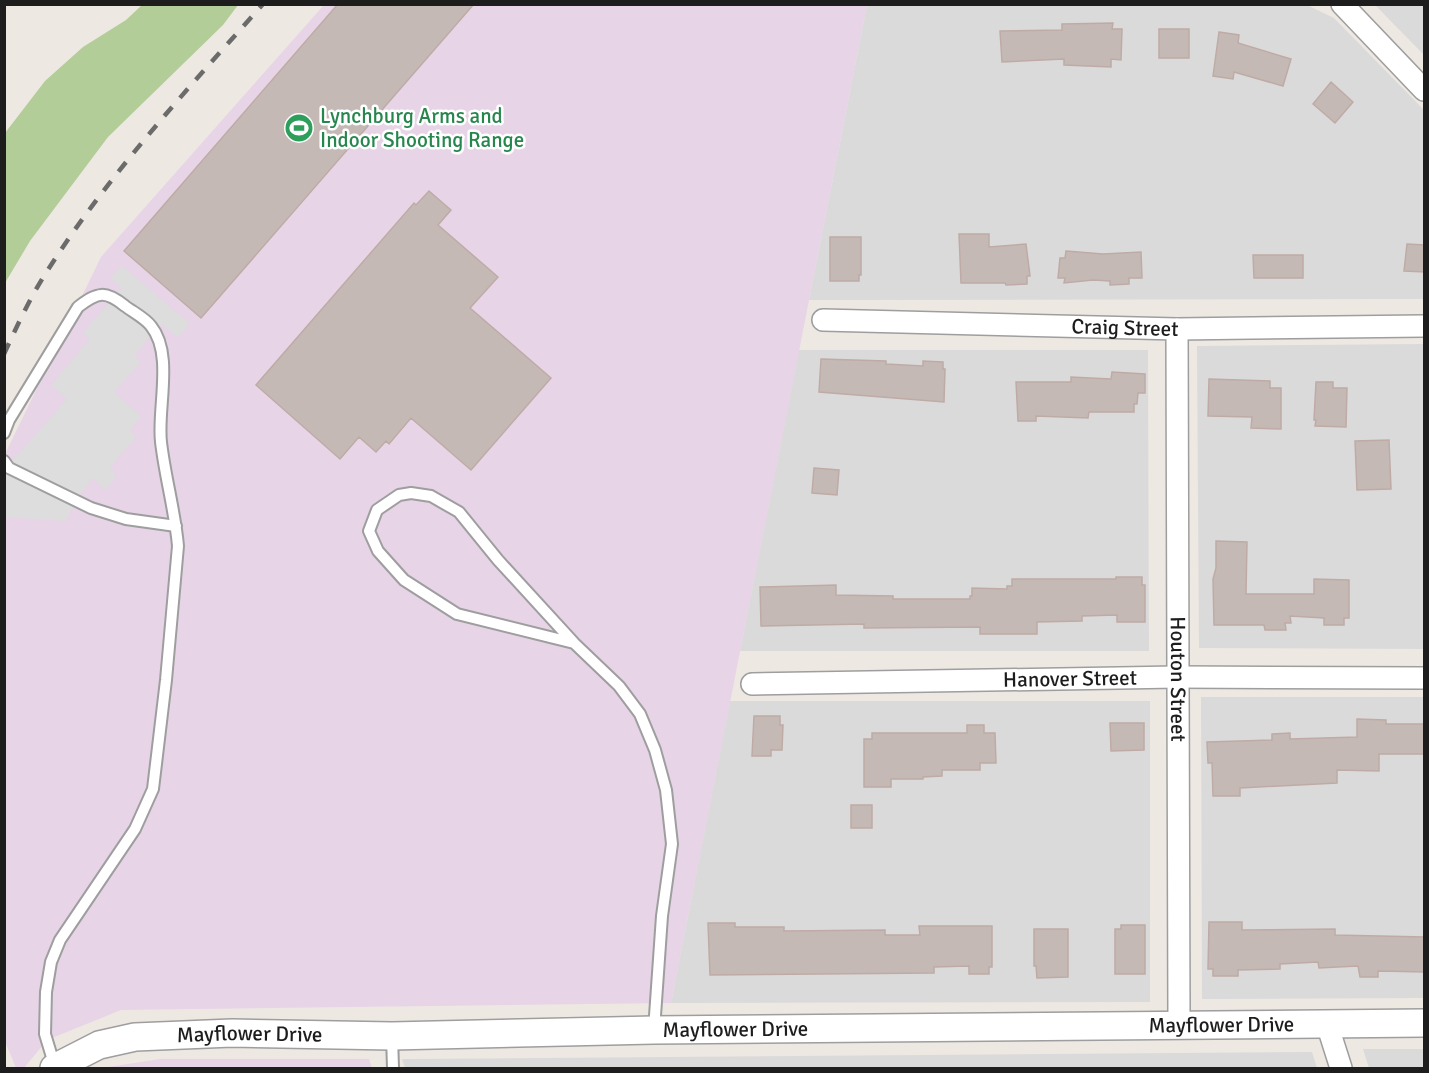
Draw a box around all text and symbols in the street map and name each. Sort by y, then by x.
place label: Lynchburg Arms and Indoor Shooting Range [320,103,524,153]
sports icon: Lynchburg Arms and Indoor Shooting Range [283,112,315,144]
street label: Craig Street [1071,313,1179,342]
street label: Houton Street [1165,616,1191,742]
street label: Hanover Street [1003,665,1137,693]
street label: Mayflower Drive [1148,1011,1294,1039]
street label: Mayflower Drive [662,1016,808,1043]
street label: Mayflower Drive [176,1020,323,1048]

